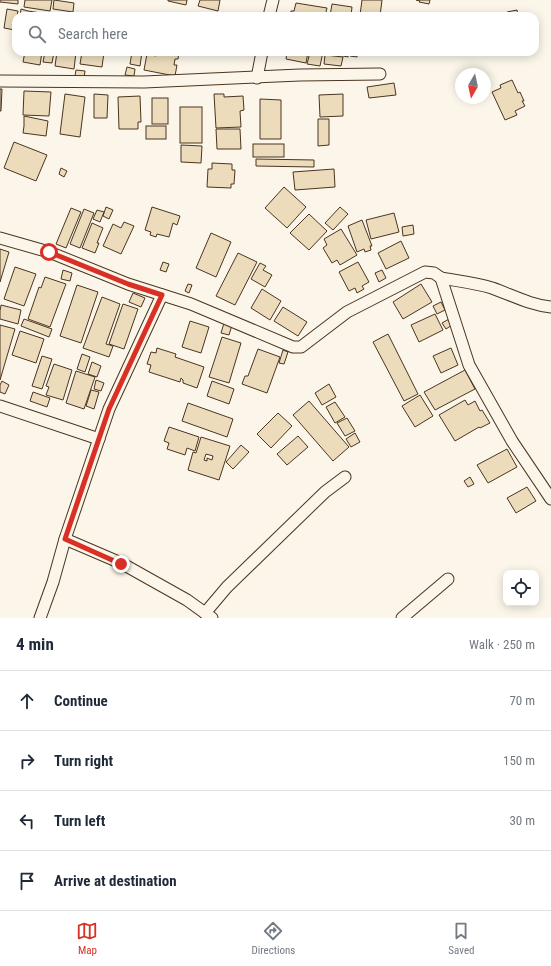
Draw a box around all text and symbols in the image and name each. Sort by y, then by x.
search box [12,12,539,56]
icon: search [26,23,48,45]
text: Search here [58,25,128,43]
north arrow [455,68,491,104]
route start [40,243,58,261]
route end [112,555,130,573]
map controls [503,570,539,606]
button: locate [503,570,539,606]
text: 4 min [16,634,54,654]
text: Walk · 250 m [469,637,535,652]
icon: ahead [16,690,38,712]
text: Continue [54,692,108,710]
text: 70 m [509,693,535,708]
icon: right [16,750,38,772]
text: Turn right [54,752,113,770]
text: 150 m [503,753,535,768]
icon: left [16,810,38,832]
text: Turn left [54,812,105,830]
text: 30 m [509,813,535,828]
icon: arrive [16,870,38,892]
text: Arrive at destination [54,872,177,890]
tab: Map [76,920,98,957]
tab: Directions [251,920,295,957]
tab: Saved [448,920,475,957]

